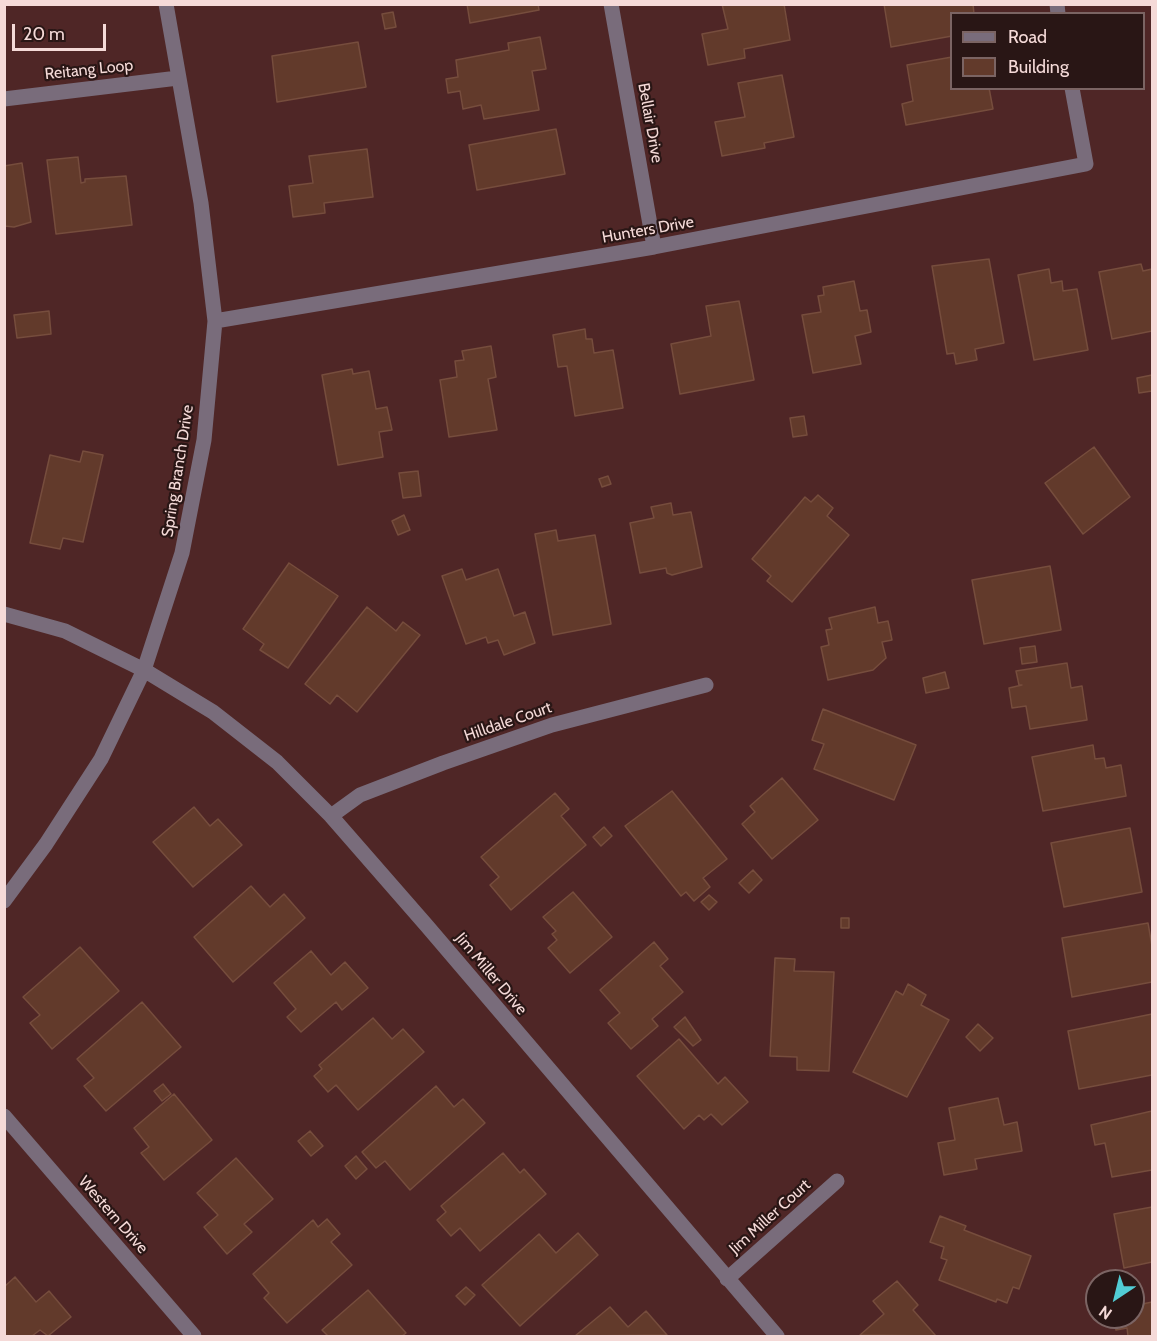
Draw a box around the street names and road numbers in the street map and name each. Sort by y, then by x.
street label: Reitang Loop [44,56,134,84]
street label: Bellair Drive [634,81,666,165]
street label: Hunters Drive [601,212,695,248]
street label: Spring Branch Drive [158,404,198,538]
street label: Hilldale Court [462,698,554,746]
street label: Jim Miller Drive [451,929,531,1019]
street label: Western Drive [74,1172,152,1258]
street label: Jim Miller Court [725,1175,815,1259]

